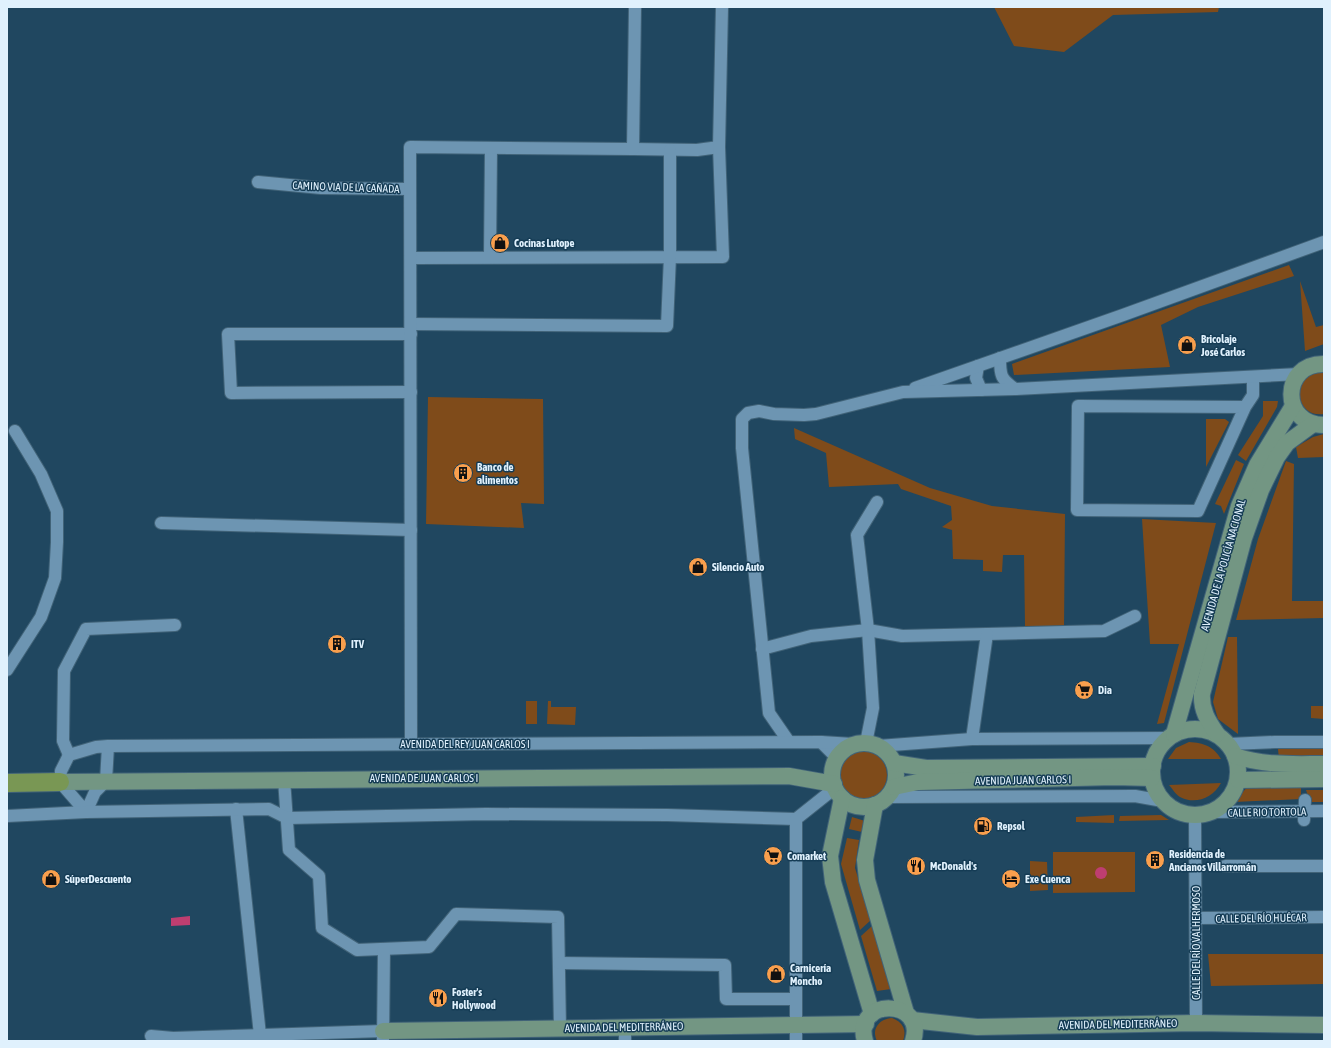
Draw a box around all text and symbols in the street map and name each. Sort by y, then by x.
street label: CAMINO VIA DE LA CAÑADA [292,179,400,195]
shop icon: Cocinas Lutope [489,232,511,254]
place label: Cocinas Lutope [514,237,575,249]
place label: Bricolaje José Carlos [1200,333,1245,358]
shop icon: Bricolaje José Carlos [1176,334,1198,356]
place label: Banco de alimentos [477,461,518,486]
building icon: Banco de alimentos [452,462,474,484]
street label: AVENIDA DE LA POLICÍA NACIONAL [1198,497,1248,632]
shop icon: Silencio Auto [687,556,709,578]
place label: Silencio Auto [712,561,765,573]
building icon: ITV [326,633,348,655]
place label: ITV [351,638,365,650]
supermarket icon: Dia [1073,679,1095,701]
place label: Dia [1098,684,1112,696]
street label: AVENIDA DEL REY JUAN CARLOS I [400,738,530,750]
street label: AVENIDA DE JUAN CARLOS I [370,772,478,784]
street label: AVENIDA JUAN CARLOS I [975,773,1071,787]
street label: CALLE RIO TORTOLA [1228,805,1307,819]
fuel station icon: Repsol [972,815,994,837]
place label: Repsol [997,820,1026,832]
supermarket icon: Comarket [762,845,784,867]
place label: Residencia de Ancianos Villarromán [1168,848,1256,873]
building icon: Residencia de Ancianos Villarromán [1144,849,1166,871]
place label: Comarket [787,850,827,862]
restaurant icon: McDonald's [905,855,927,877]
place label: McDonald's [930,860,977,872]
shop icon: SúperDescuento [40,868,62,890]
hotel icon: Exe Cuenca [1000,868,1022,890]
place label: SúperDescuento [65,873,131,885]
place label: Exe Cuenca [1025,873,1070,885]
street label: CALLE DEL RÍO VALHERMOSO [1190,886,1202,1000]
street label: CALLE DEL RÍO HUÉCAR [1215,911,1307,925]
place label: Carnicería Moncho [790,962,831,987]
shop icon: Carnicería Moncho [765,963,787,985]
place label: Foster's Hollywood [452,986,496,1011]
restaurant icon: Foster's Hollywood [427,987,449,1009]
street label: AVENIDA DEL MEDITERRÁNEO [1059,1017,1177,1031]
street label: AVENIDA DEL MEDITERRÁNEO [565,1020,683,1034]

